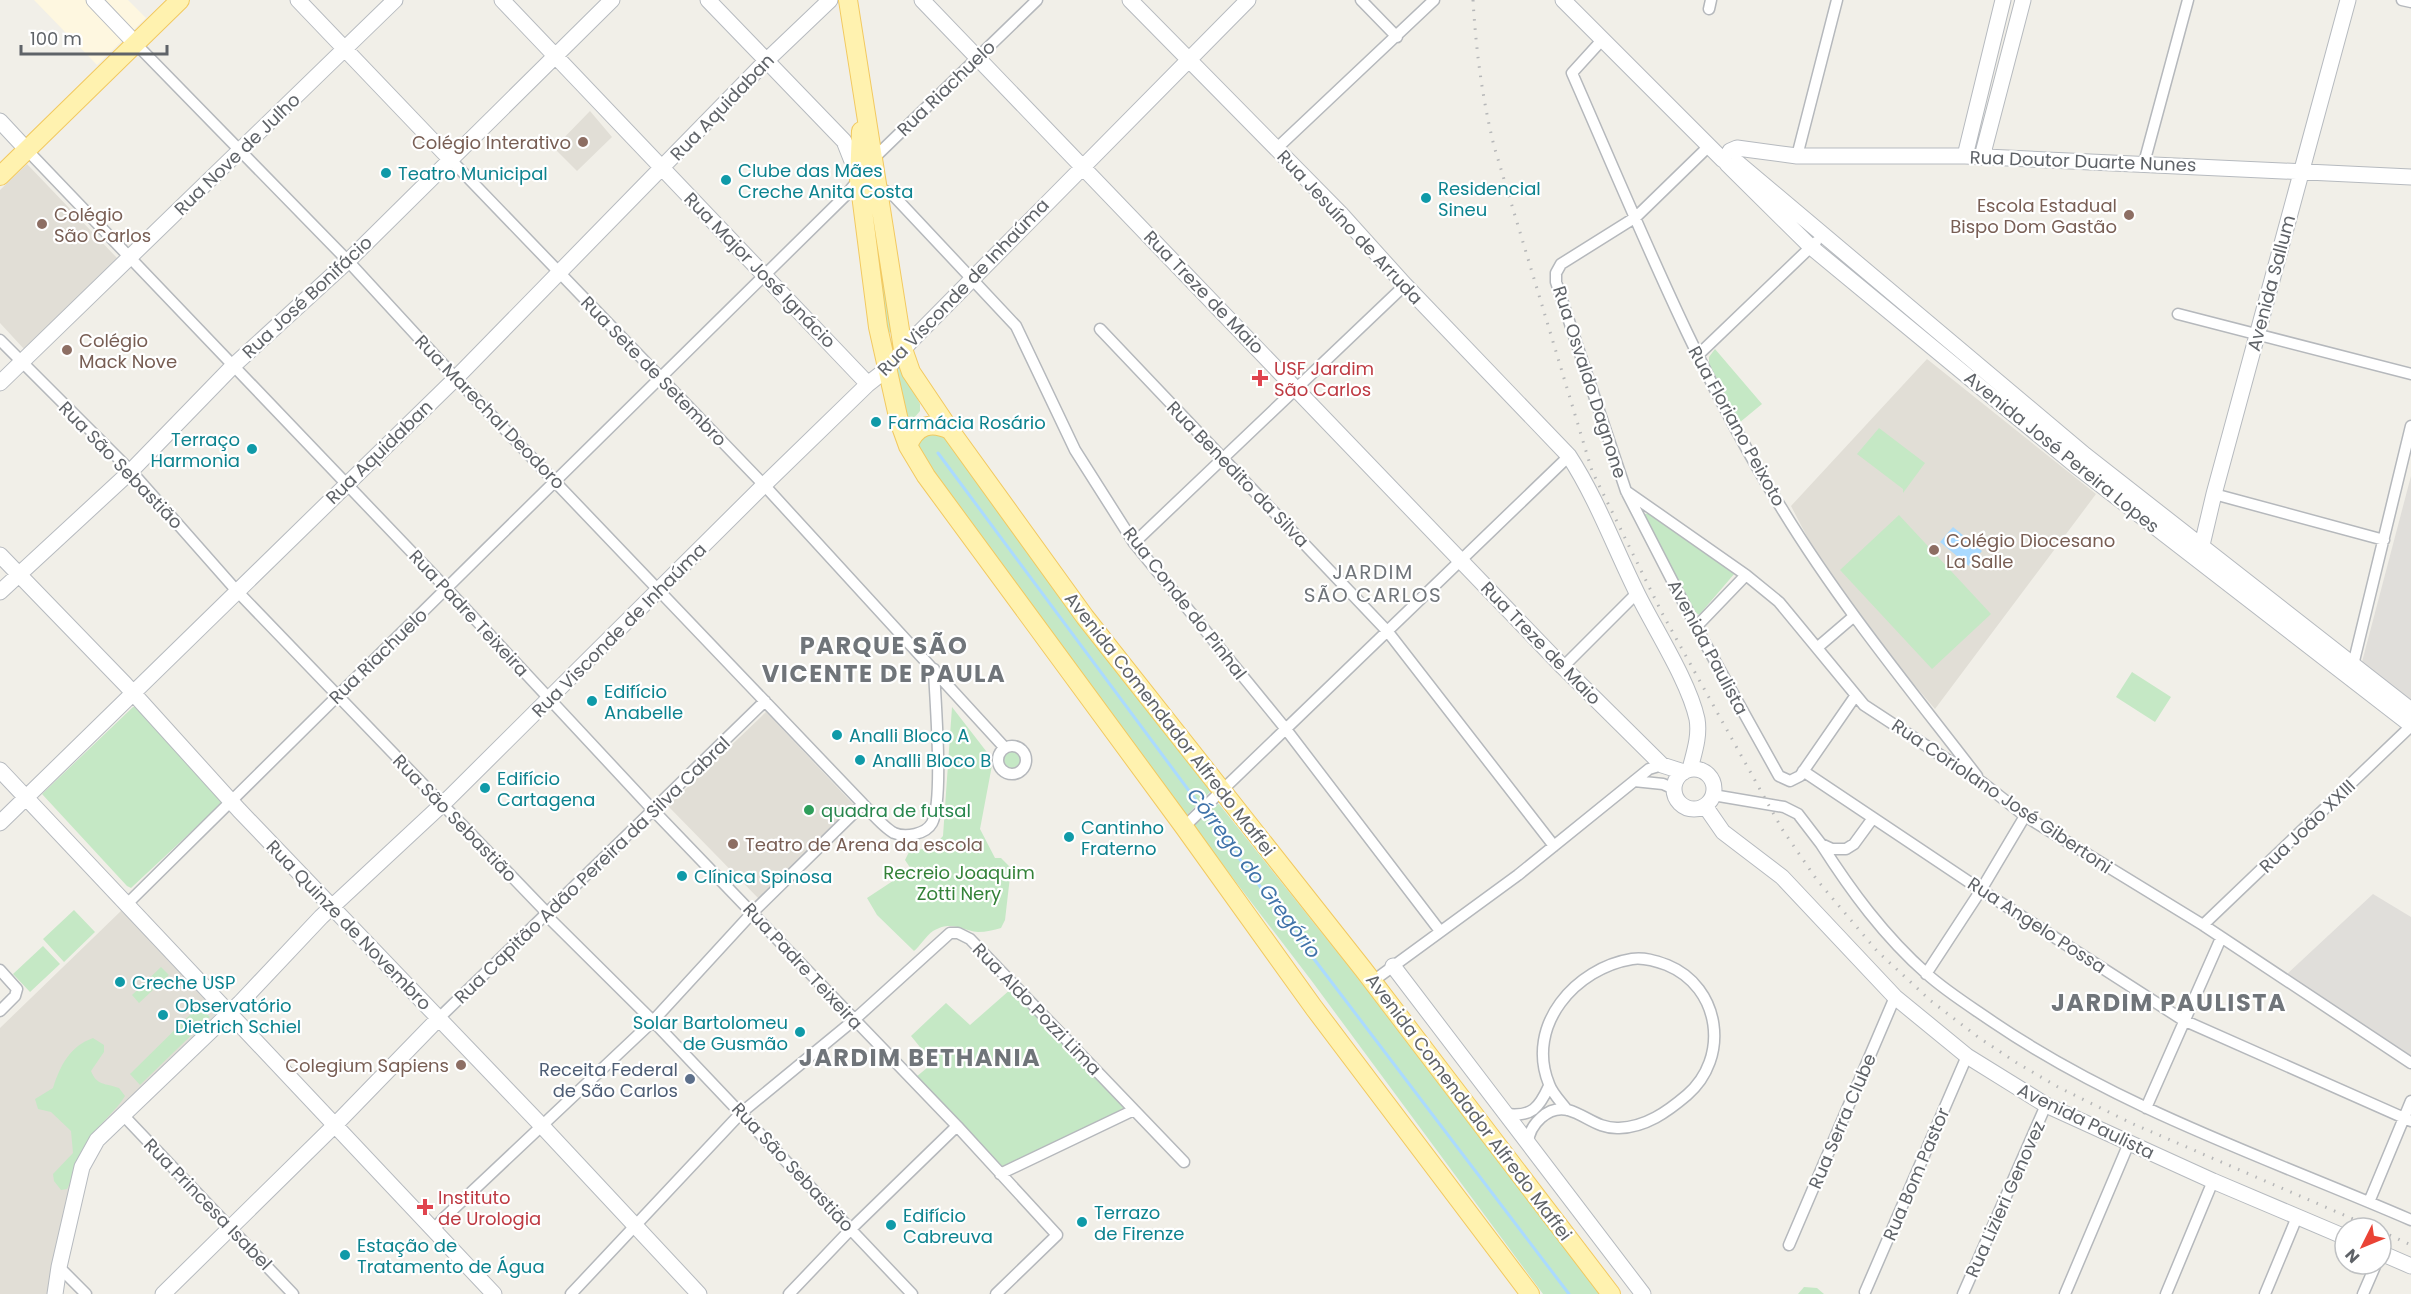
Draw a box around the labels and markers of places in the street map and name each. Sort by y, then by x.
place label: Colégio Interativo [412,130,571,155]
marker: Colégio Interativo [576,135,590,149]
place label: Clube das Mães Creche Anita Costa [738,158,913,204]
place label: Teatro Municipal [398,161,548,186]
marker: Teatro Municipal [379,166,393,180]
marker: Clube das Mães Creche Anita Costa [719,173,733,187]
place label: Residencial Sineu [1438,176,1541,222]
marker: Residencial Sineu [1419,191,1433,205]
place label: Escola Estadual Bispo Dom Gastão [1950,193,2117,239]
place label: Colégio São Carlos [54,202,151,248]
marker: Escola Estadual Bispo Dom Gastão [2122,208,2136,222]
marker: Colégio São Carlos [35,217,49,231]
place label: Colégio Mack Nove [79,328,177,374]
marker: Colégio Mack Nove [60,343,74,357]
place label: USF Jardim São Carlos [1274,356,1374,402]
marker: USF Jardim São Carlos [1251,369,1269,387]
place label: Farmácia Rosário [888,410,1046,435]
marker: Farmácia Rosário [869,415,883,429]
place label: Terraço Harmonia [150,427,240,473]
marker: Terraço Harmonia [245,442,259,456]
place label: Colégio Diocesano La Salle [1946,528,2115,574]
marker: Colégio Diocesano La Salle [1927,543,1941,557]
place label: Edifício Anabelle [604,679,683,725]
marker: Edifício Anabelle [585,694,599,708]
place label: Analli Bloco A [849,723,969,748]
marker: Analli Bloco A [830,728,844,742]
place label: Analli Bloco B [872,748,991,773]
marker: Analli Bloco B [853,753,867,767]
place label: Edifício Cartagena [497,766,596,812]
marker: Edifício Cartagena [478,781,492,795]
place label: quadra de futsal [821,798,971,823]
marker: quadra de futsal [802,803,816,817]
place label: Cantinho Fraterno [1081,815,1164,861]
marker: Cantinho Fraterno [1062,830,1076,844]
place label: Teatro de Arena da escola [745,832,983,857]
marker: Teatro de Arena da escola [726,837,740,851]
place label: Clínica Spinosa [694,864,832,889]
marker: Clínica Spinosa [675,869,689,883]
place label: Creche USP [132,970,235,995]
marker: Creche USP [113,975,127,989]
place label: Observatório Dietrich Schiel [175,993,301,1039]
marker: Observatório Dietrich Schiel [156,1008,170,1022]
place label: Solar Bartolomeu de Gusmão [633,1010,788,1056]
marker: Solar Bartolomeu de Gusmão [793,1025,807,1039]
place label: Colegium Sapiens [285,1053,449,1078]
place label: Receita Federal de São Carlos [539,1057,678,1103]
marker: Colegium Sapiens [454,1058,468,1072]
marker: Receita Federal de São Carlos [683,1072,697,1086]
place label: Instituto de Urologia [438,1185,541,1231]
marker: Instituto de Urologia [416,1198,434,1216]
place label: Terrazo de Firenze [1094,1200,1184,1246]
place label: Edifício Cabreuva [903,1203,993,1249]
marker: Terrazo de Firenze [1075,1215,1089,1229]
marker: Edifício Cabreuva [884,1218,898,1232]
place label: Estação de Tratamento de Água [357,1233,545,1279]
marker: Estação de Tratamento de Água [338,1248,352,1262]

